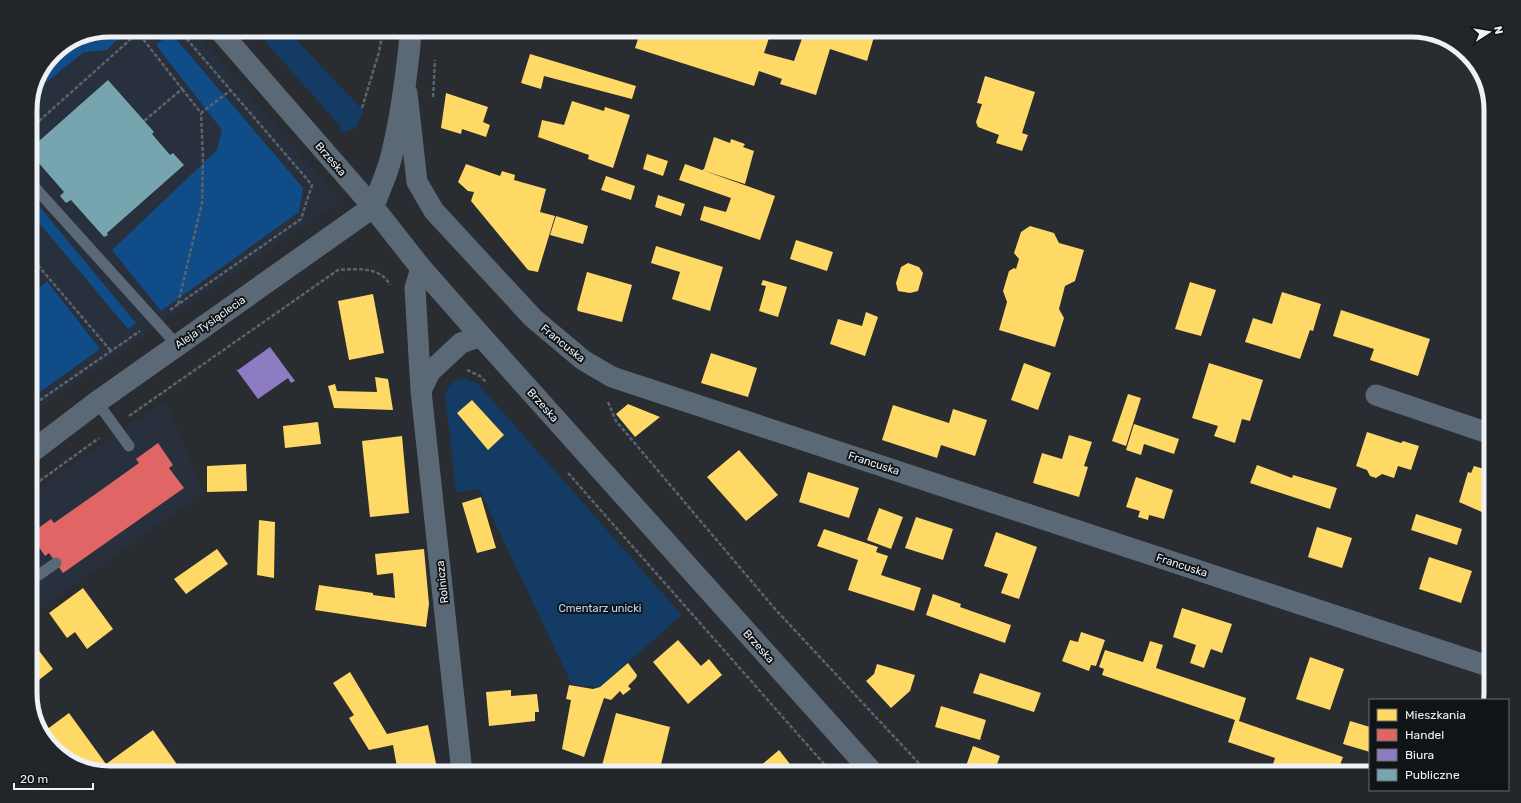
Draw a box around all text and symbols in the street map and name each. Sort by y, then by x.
north arrow [1469,12,1509,52]
text: N [1491,25,1505,35]
street label: Brzeska [312,140,349,179]
street label: Aleja Tysiąclecia [173,293,248,352]
street label: Francuska [538,322,587,365]
street label: Brzeska [524,386,561,425]
street label: Francuska [847,449,901,478]
street label: Francuska [1155,551,1209,580]
street label: Rolnicza [434,560,451,604]
park label: Cmentarz unicki [558,602,642,615]
street label: Brzeska [740,627,777,666]
legend [1369,699,1509,791]
text: Mieszkania [1405,708,1466,722]
text: Handel [1405,728,1444,742]
text: Biura [1405,748,1434,762]
scale bar [14,765,93,791]
text: Publiczne [1405,768,1460,782]
text: 20 m [20,772,48,786]

